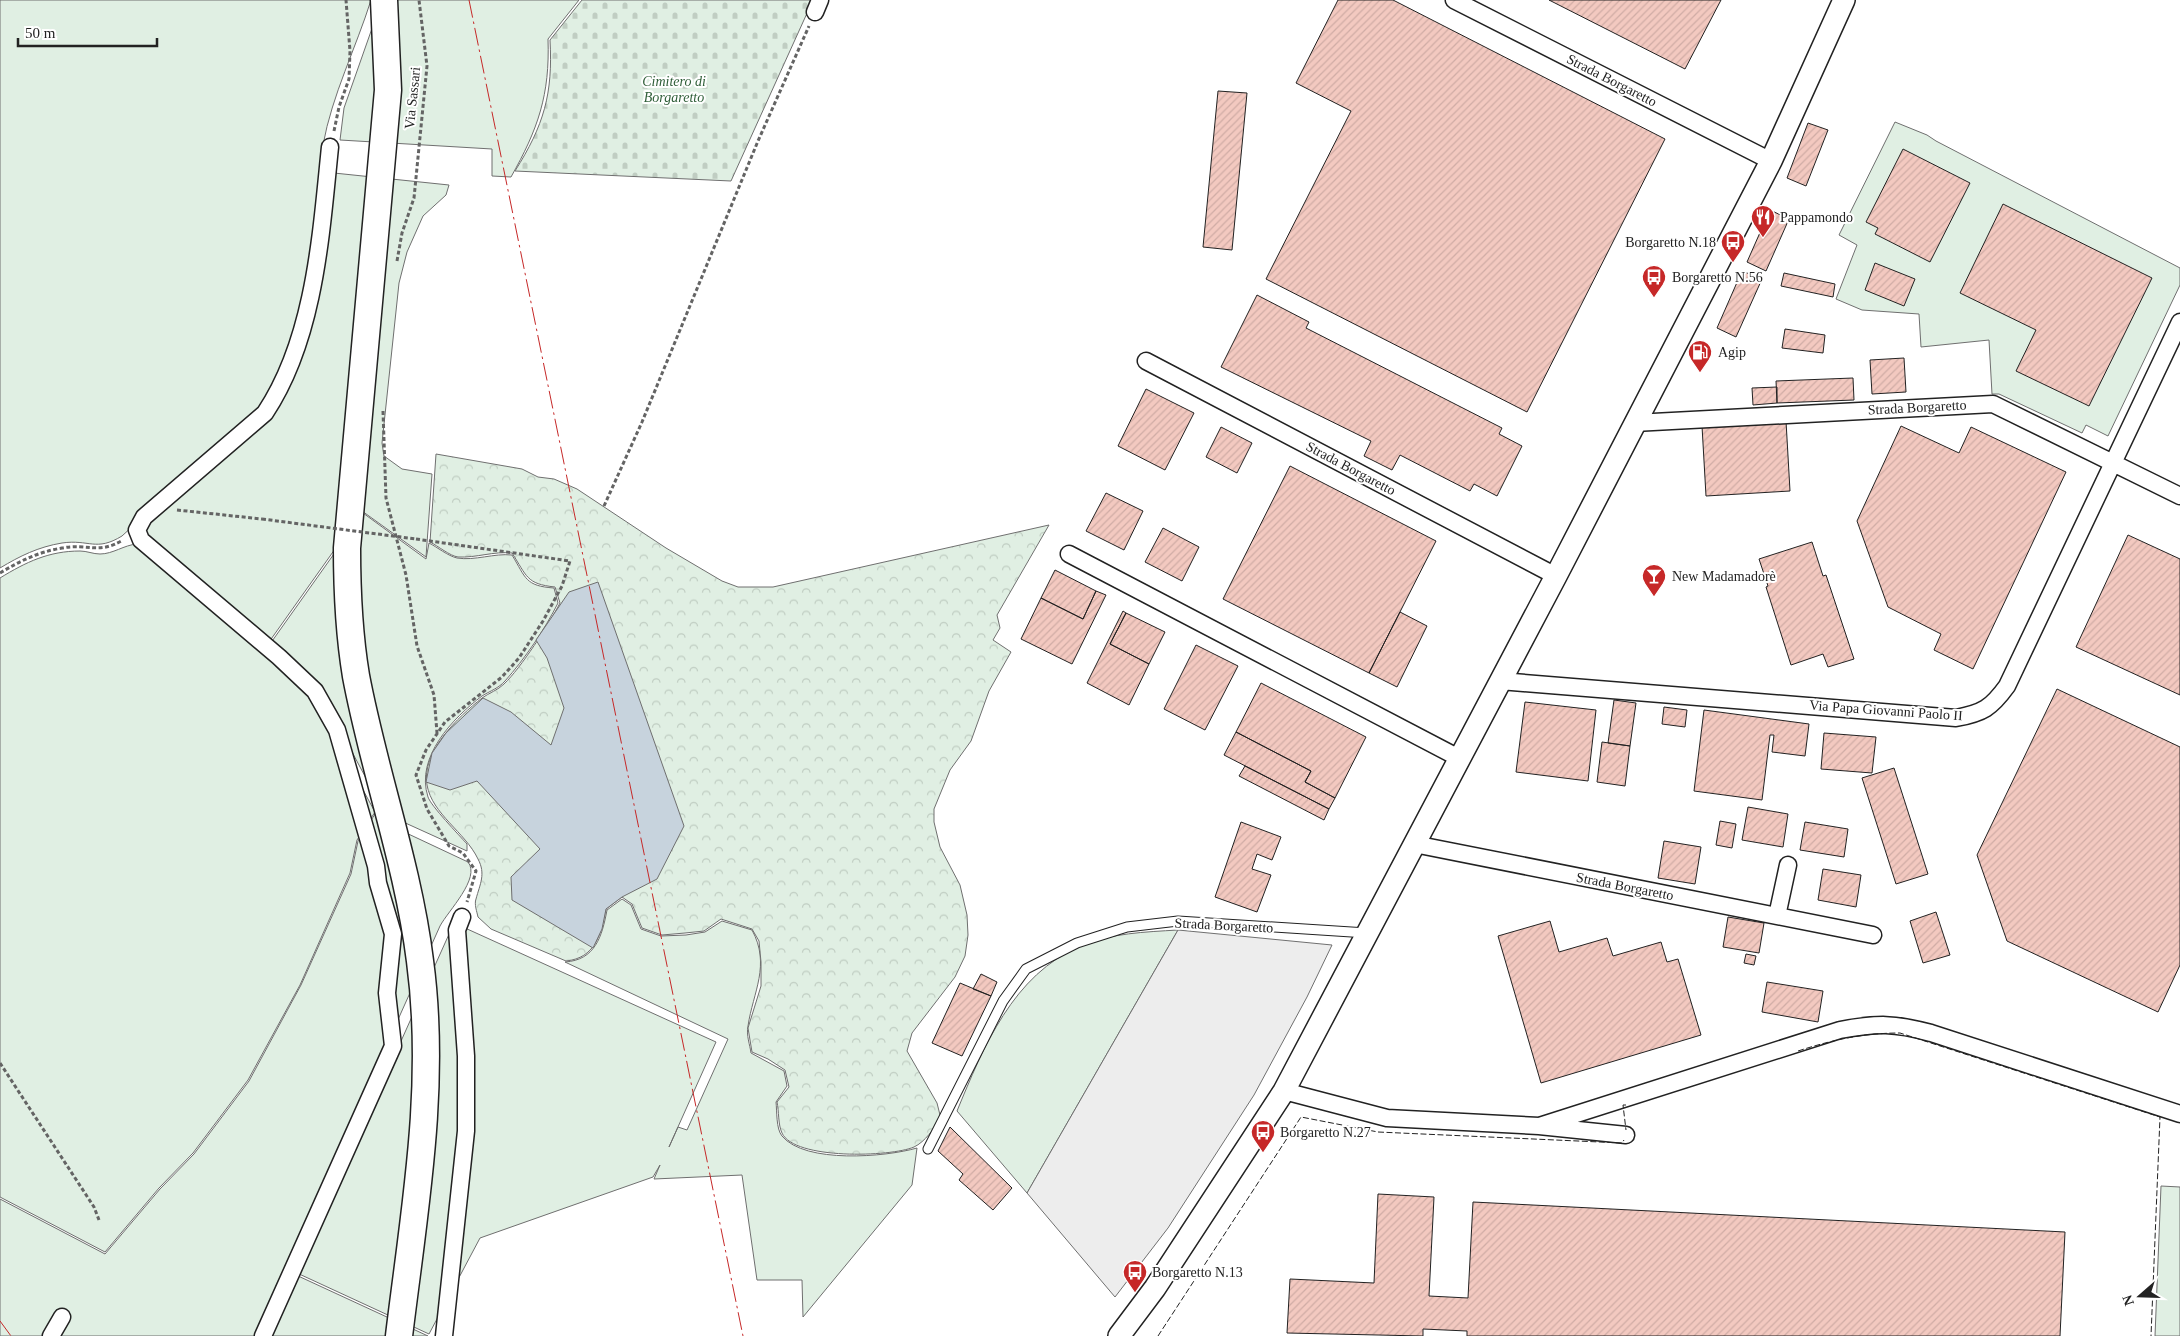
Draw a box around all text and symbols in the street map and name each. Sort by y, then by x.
scale bar [18,15,156,47]
text: 50 m [25,25,56,41]
street label: Strada Borgaretto [1564,51,1659,110]
street label: Via Sassari [402,66,423,130]
park label: Cimitero di Borgaretto [642,74,706,105]
restaurant icon: Pappamondo [1750,204,1776,238]
place label: Pappamondo [1780,210,1853,225]
bus stop icon: Borgaretto N.18 [1720,229,1746,263]
place label: Borgaretto N.18 [1625,235,1716,250]
bus stop icon: Borgaretto N.56 [1641,264,1667,298]
place label: Borgaretto N.56 [1672,270,1763,285]
fuel station icon: Agip [1687,339,1713,373]
place label: Agip [1718,345,1746,360]
street label: Strada Borgaretto [1867,397,1967,418]
street label: Strada Borgaretto [1304,439,1398,498]
bar icon: New Madamadorè [1641,563,1667,597]
place label: New Madamadorè [1672,569,1776,584]
street label: Via Papa Giovanni Paolo II [1809,698,1964,723]
street label: Strada Borgaretto [1575,870,1675,903]
street label: Strada Borgaretto [1174,915,1274,936]
bus stop icon: Borgaretto N.27 [1250,1119,1276,1153]
place label: Borgaretto N.27 [1280,1125,1371,1140]
bus stop icon: Borgaretto N.13 [1122,1259,1148,1293]
place label: Borgaretto N.13 [1152,1265,1243,1280]
north arrow [2115,1271,2165,1321]
text: N [2119,1293,2137,1308]

